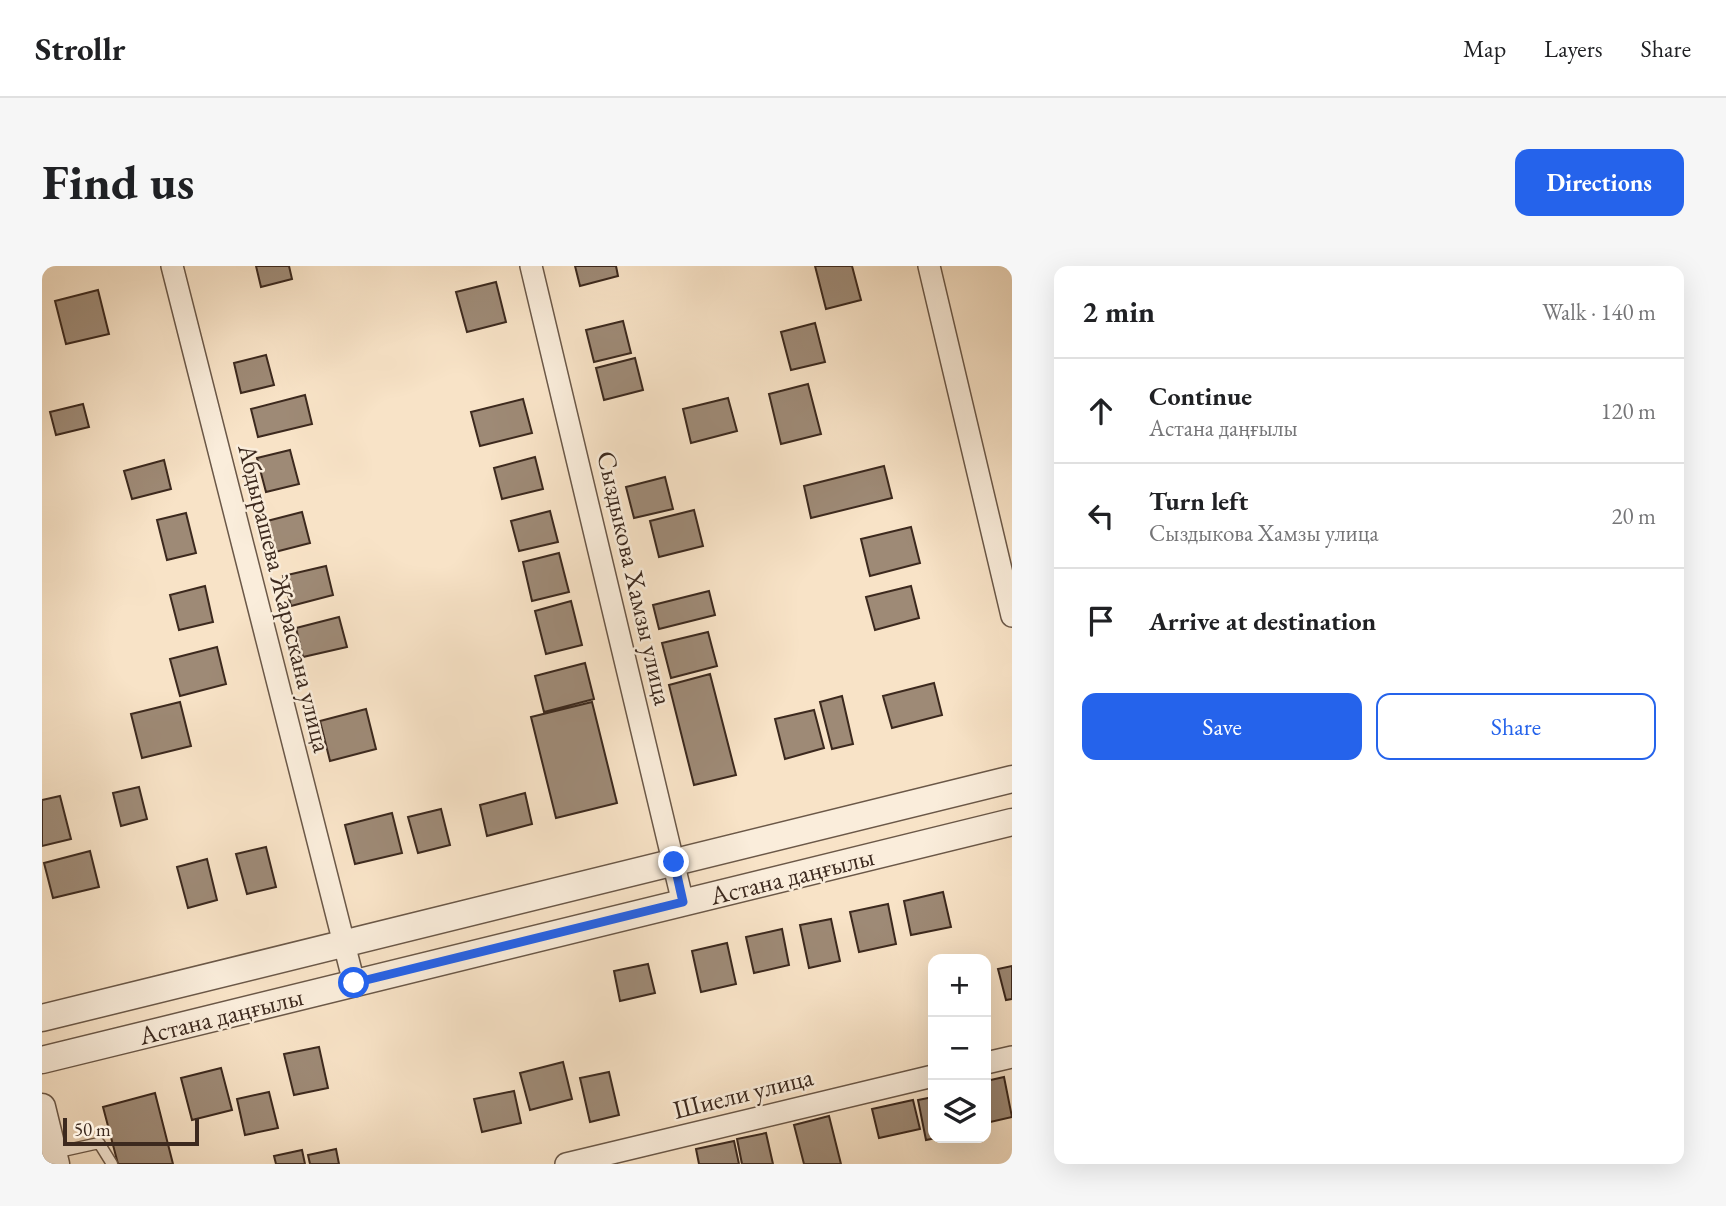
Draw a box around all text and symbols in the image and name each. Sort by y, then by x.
text: Strollr [35,27,126,70]
text: Map [1463,33,1506,64]
text: Layers [1544,33,1603,64]
text: Share [1641,33,1691,64]
button: Directions [1515,149,1684,216]
text: Find us [42,150,194,214]
text: 2 min [1082,292,1155,331]
text: Walk · 140 m [1542,297,1656,327]
text: Continue [1149,379,1252,413]
icon: ahead [1082,392,1120,430]
text: 120 m [1600,396,1656,426]
text: Астана даңғылы [1149,413,1298,443]
street label: Абдырашева Жараскана улица [230,439,340,756]
street label: Сыздыкова Хамзы улица [589,448,681,709]
text: Turn left [1149,484,1248,518]
icon: left [1082,497,1120,535]
text: 20 m [1611,501,1656,531]
text: Сыздыкова Хамзы улица [1149,518,1379,548]
icon: arrive [1082,602,1120,640]
text: Arrive at destination [1149,604,1376,638]
button: Save [1082,693,1362,760]
button: Share [1376,693,1656,760]
street label: Астана даңғылы [705,839,878,913]
route end [658,846,689,877]
map controls [928,954,991,1143]
button: + [928,954,991,1017]
route start [338,967,369,998]
street label: Астана даңғылы [134,979,307,1053]
button: − [928,1017,991,1080]
street label: Шиели улица [670,1059,817,1127]
button: layers [928,1080,991,1143]
scale bar [63,1115,200,1147]
text: 50 m [74,1117,111,1142]

